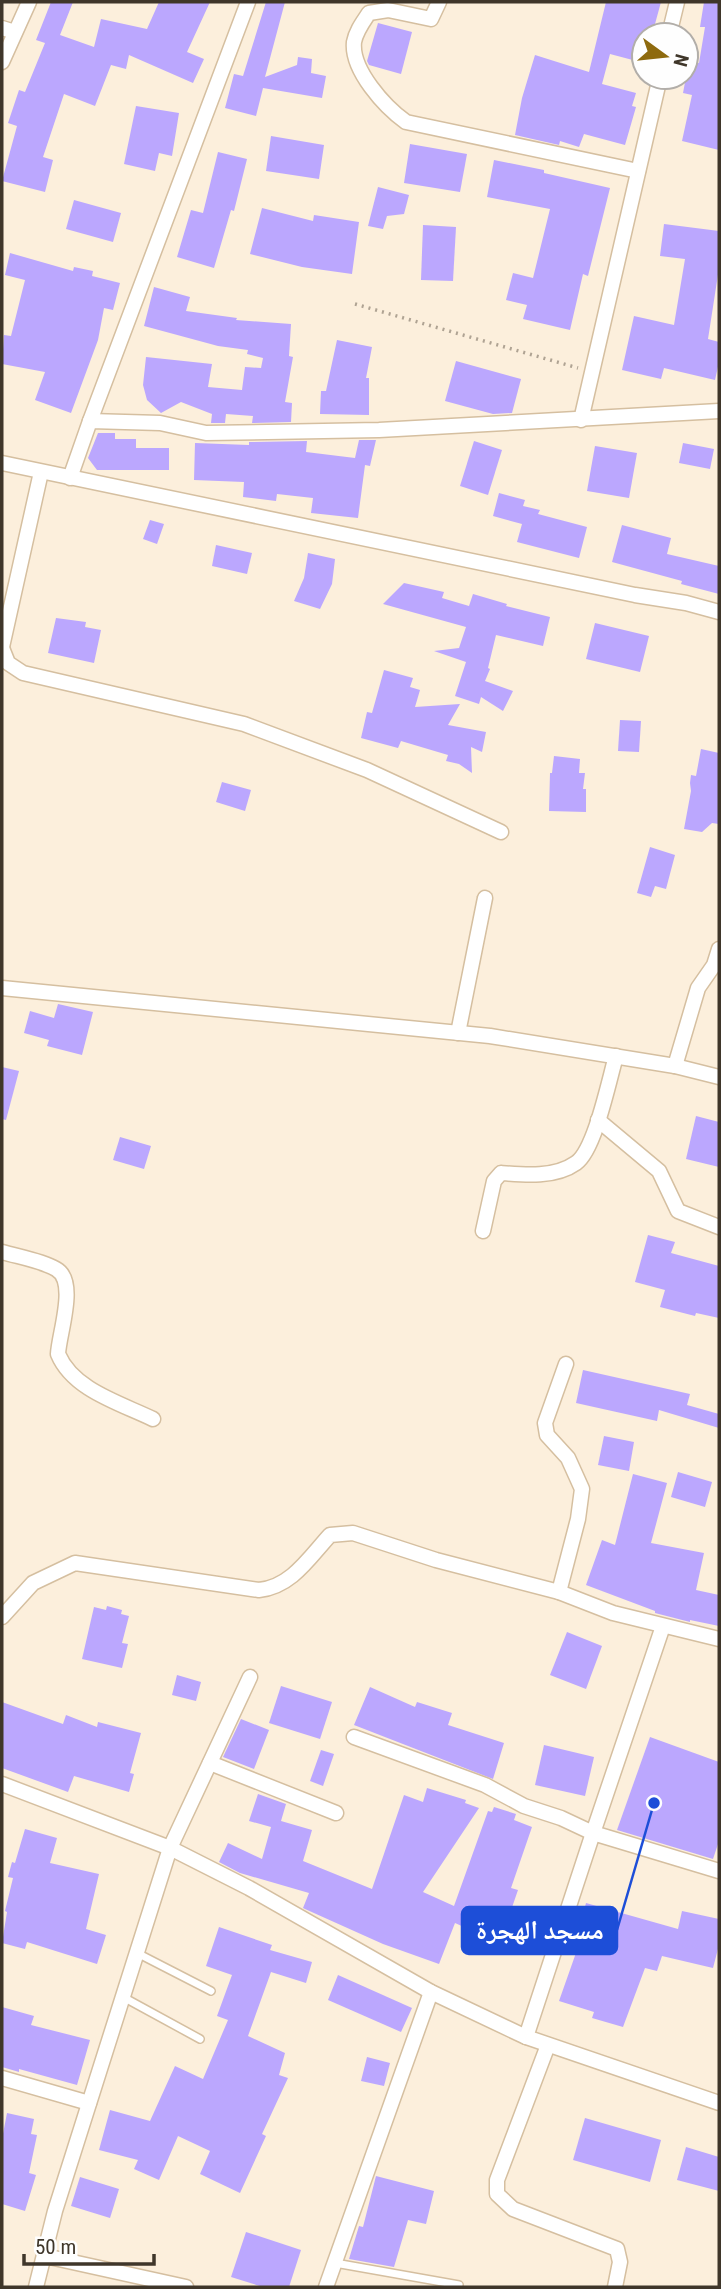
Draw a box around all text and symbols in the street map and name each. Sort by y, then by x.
north arrow [630,21,700,91]
text: N [668,52,694,69]
callout: مسجد الهجرة [462,1907,617,1954]
text: مسجد الهجرة [476,1915,604,1945]
scale bar [24,2222,154,2266]
text: 50 m [35,2235,76,2259]

